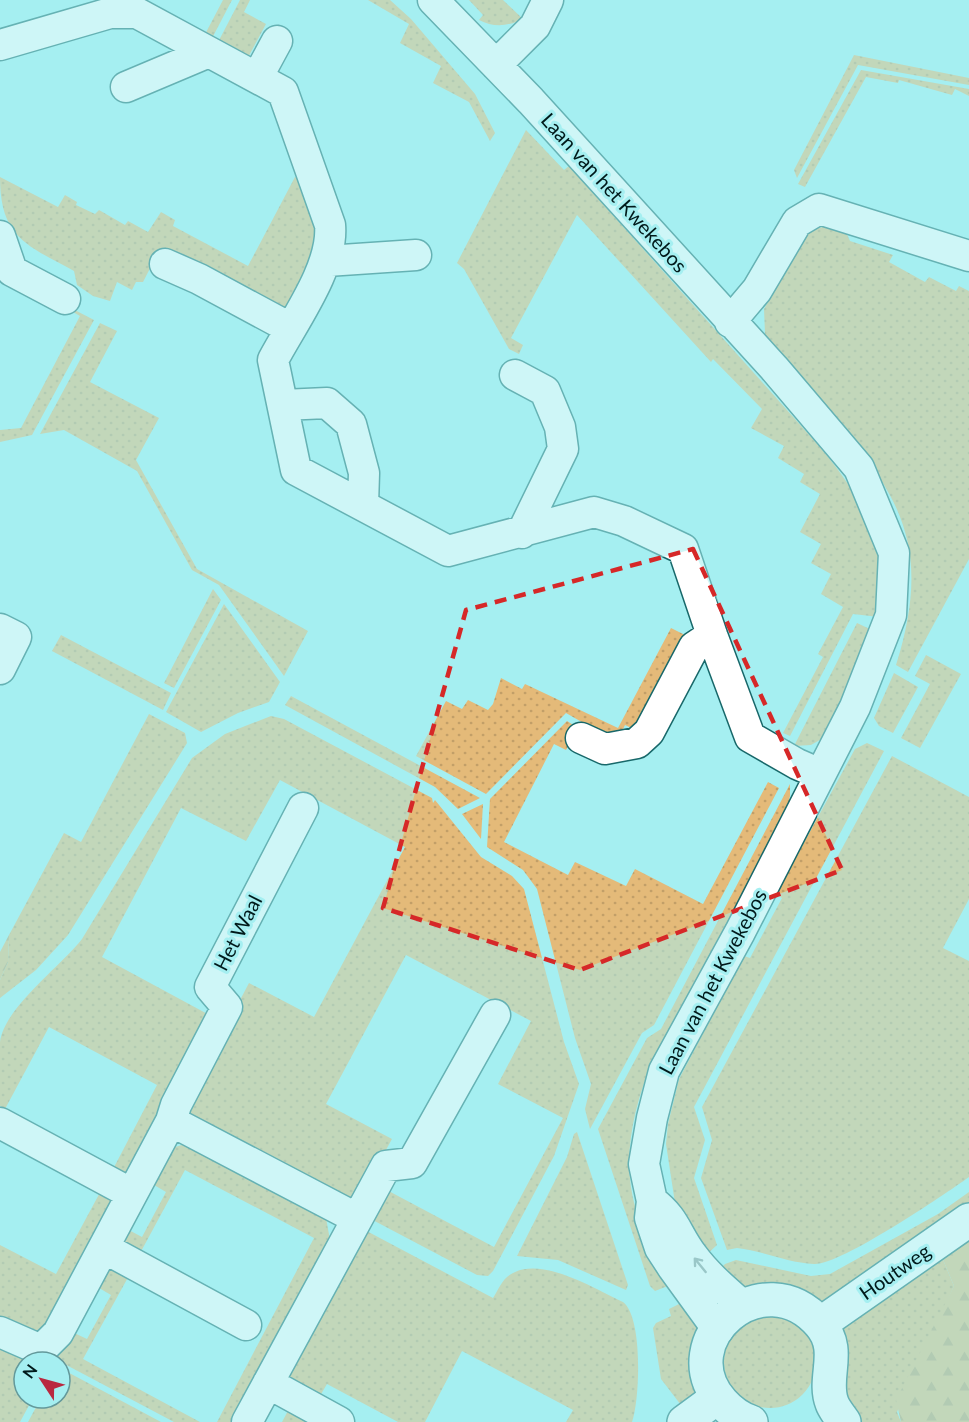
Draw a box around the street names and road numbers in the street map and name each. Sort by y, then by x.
street label: Laan van het Kwekebos [537,108,693,277]
street label: Laan van het Kwekebos [653,885,771,1078]
street label: Het Waal [208,891,266,974]
street label: Houtweg [854,1238,935,1304]

